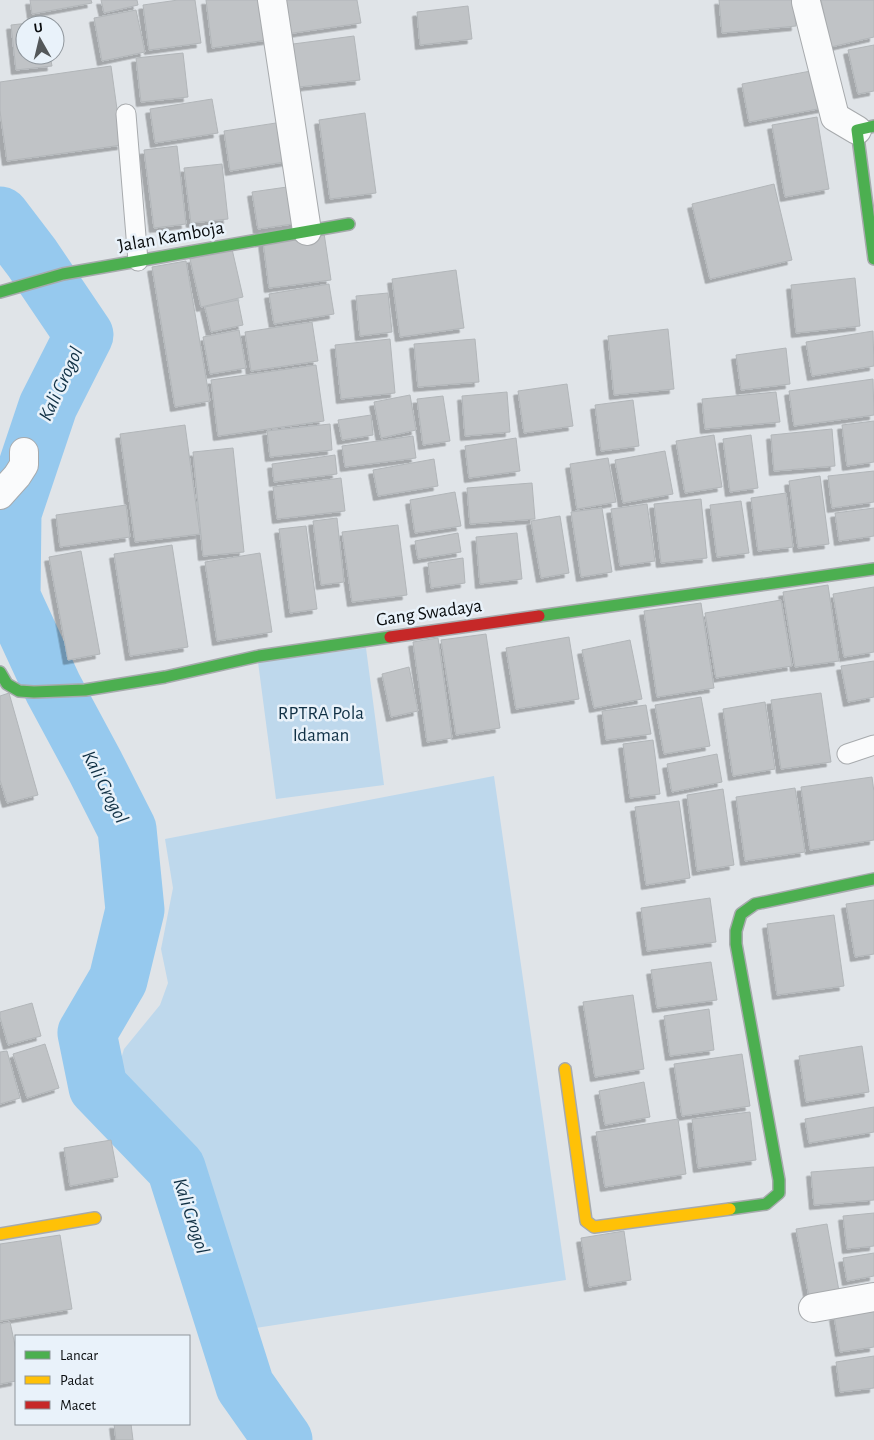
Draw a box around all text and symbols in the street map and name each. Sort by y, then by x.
north arrow [15,15,65,65]
text: U [33,21,44,36]
street label: Jalan Kamboja [116,218,226,256]
water label: Kali Grogol [35,344,87,424]
street label: Gang Swadaya [375,596,483,630]
park label: RPTRA Pola Idaman [278,704,364,745]
water label: Kali Grogol [78,747,132,827]
water label: Kali Grogol [169,1175,213,1257]
legend [15,1335,190,1425]
text: Lancar [60,1348,98,1363]
text: Padat [60,1373,94,1388]
text: Macet [60,1398,96,1413]

